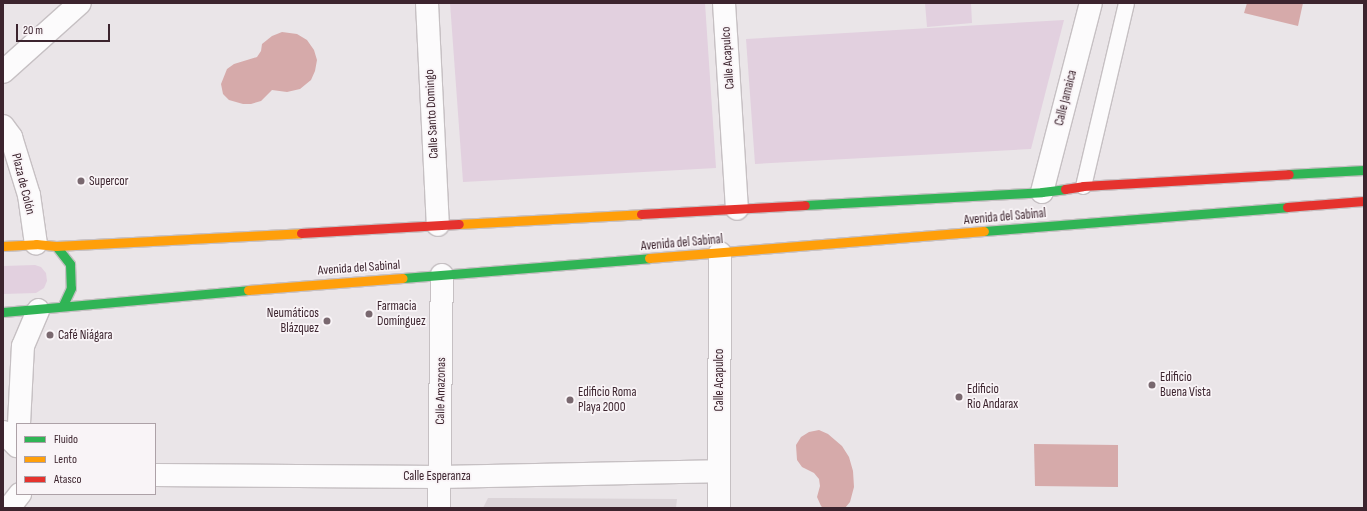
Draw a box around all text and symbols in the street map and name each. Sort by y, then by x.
scale bar [18,16,112,42]
text: 20 m [23,23,43,38]
street label: Calle Acapulco [718,26,738,90]
street label: Calle Santo Domingo [422,69,442,159]
street label: Calle Jamaica [1052,69,1080,127]
street label: Plaza de Colón [8,152,38,216]
place label: Supercor [89,173,128,189]
marker: Supercor [76,176,86,186]
street label: Avenida del Sabinal [963,206,1047,228]
street label: Avenida del Sabinal [640,232,724,254]
street label: Avenida del Sabinal [317,257,401,279]
place label: Farmacia Domínguez [377,299,426,330]
place label: Neumáticos Blázquez [267,306,319,337]
marker: Farmacia Domínguez [364,309,374,319]
marker: Neumáticos Blázquez [322,316,332,326]
place label: Café Niágara [58,327,112,343]
marker: Café Niágara [45,330,55,340]
street label: Calle Acapulco [711,349,727,411]
street label: Calle Amazonas [433,357,449,425]
place label: Edificio Buena Vista [1160,370,1211,401]
marker: Edificio Buena Vista [1147,380,1157,390]
place label: Edificio Rio Andarax [967,382,1018,413]
place label: Edificio Roma Playa 2000 [578,385,636,416]
marker: Edificio Rio Andarax [954,392,964,402]
marker: Edificio Roma Playa 2000 [565,395,575,405]
legend [16,423,156,495]
text: Fluido [54,432,78,447]
text: Lento [54,452,77,467]
street label: Calle Esperanza [403,468,471,484]
text: Atasco [54,472,81,487]

